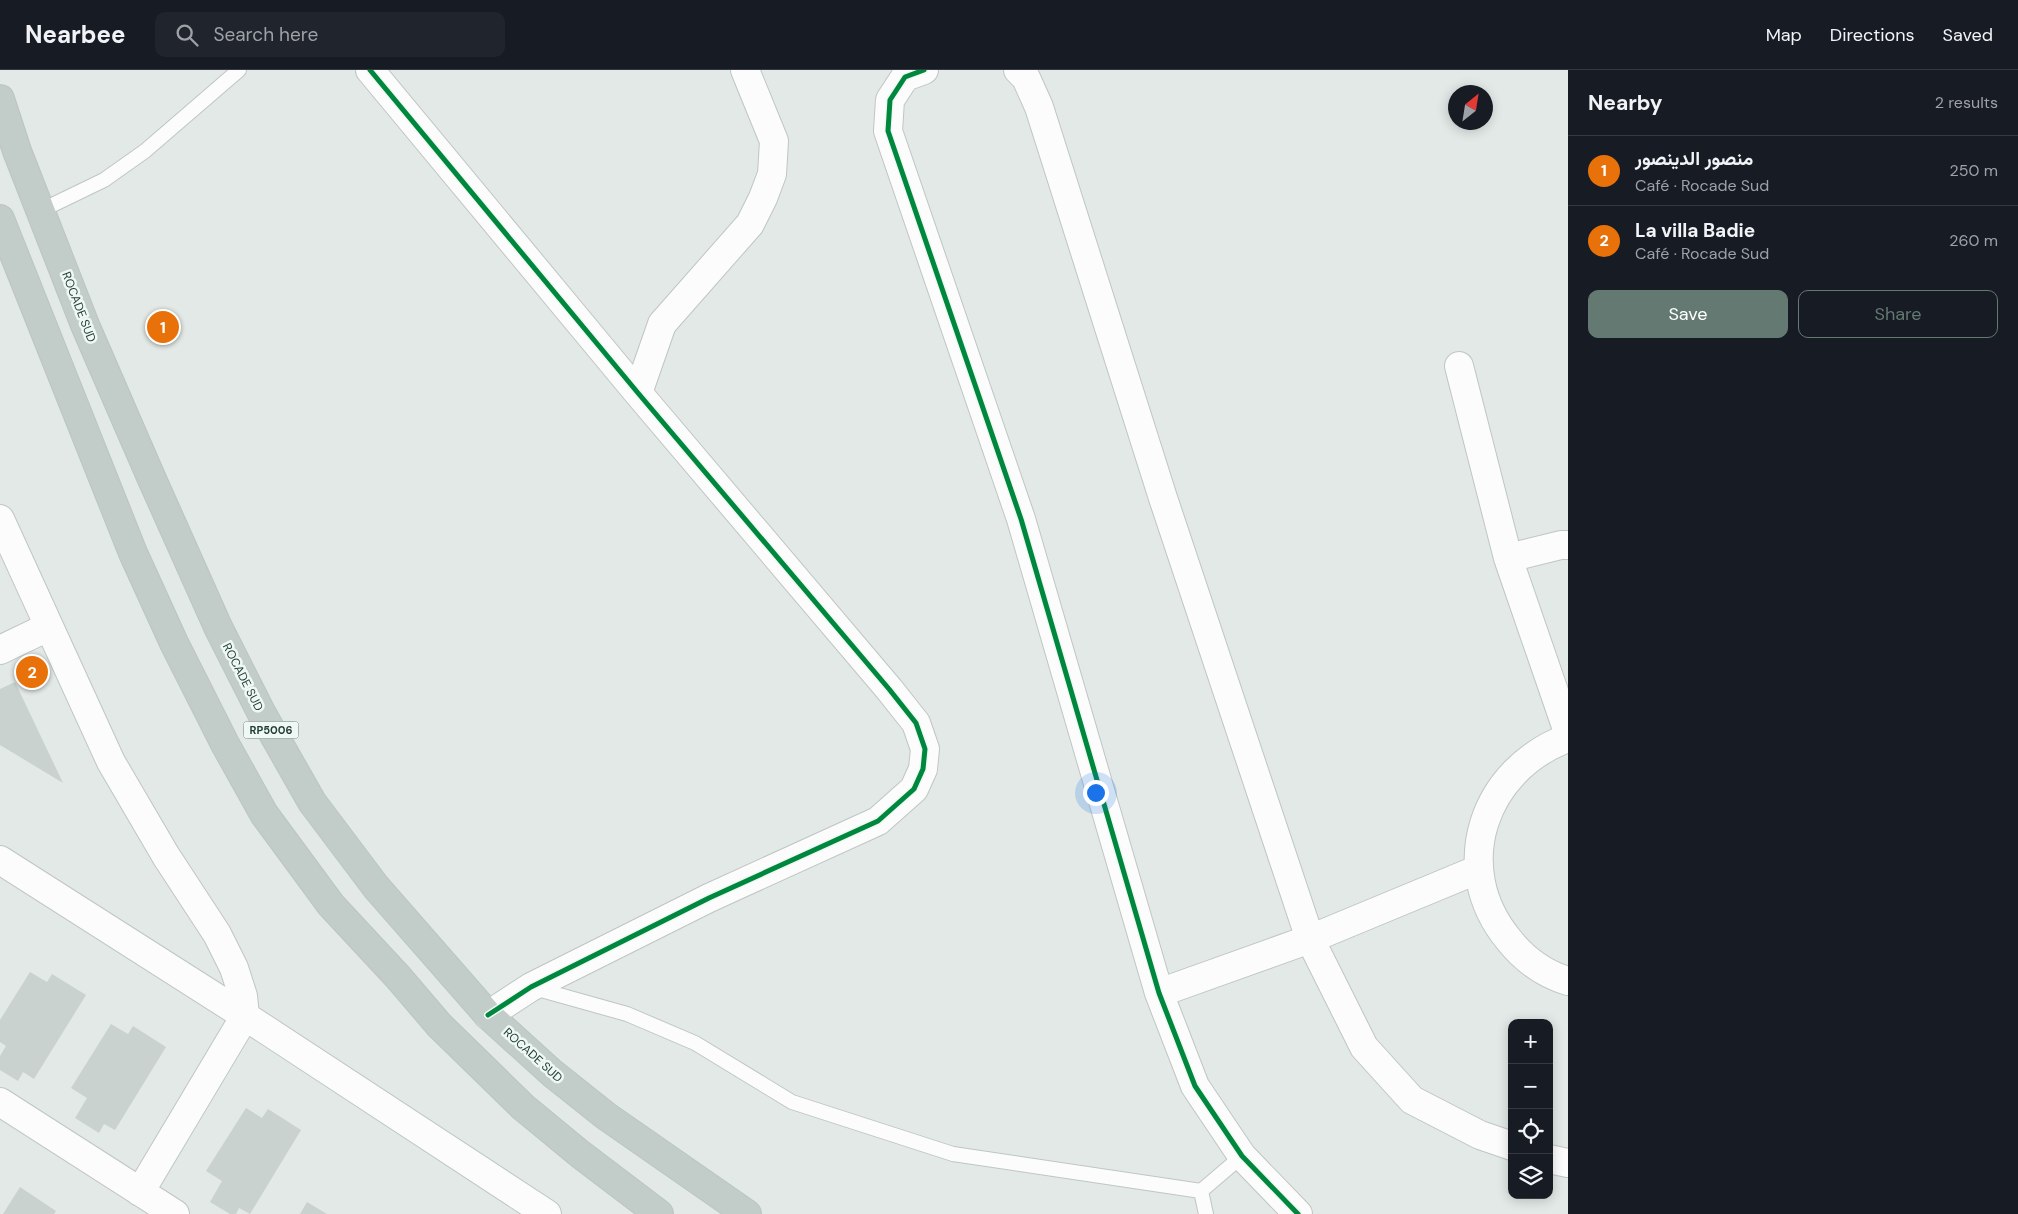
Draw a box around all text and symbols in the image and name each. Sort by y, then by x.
search box [155,12,505,57]
text: Nearbee [25,19,125,50]
icon: search [173,21,201,49]
text: Search here [213,22,318,47]
text: Map [1766,23,1802,47]
text: Directions [1830,23,1915,47]
text: Saved [1943,23,1993,47]
north arrow [1448,85,1493,130]
text: Nearby [1588,89,1662,117]
text: 2 results [1935,92,1998,113]
text: منصور الدينصور [1635,146,1753,171]
text: 1 [1601,160,1607,181]
text: 250 m [1950,160,1998,181]
text: Café · Rocade Sud [1635,175,1769,196]
text: La villa Badie [1635,218,1755,243]
text: 2 [1599,230,1609,251]
text: 260 m [1949,230,1998,251]
text: Café · Rocade Sud [1635,243,1769,264]
street label: ROCADE SUD [58,270,100,344]
button: Save [1588,290,1788,338]
button: Share [1798,290,1998,338]
pin: 1 [147,308,179,346]
street label: ROCADE SUD [219,640,267,714]
pin: 2 [16,653,48,691]
road number: RP5006 [244,722,298,738]
your location [1083,780,1109,806]
map controls [1508,1019,1553,1199]
button: + [1508,1019,1553,1064]
street label: ROCADE SUD [500,1024,566,1086]
button: − [1508,1064,1553,1109]
button: locate [1508,1109,1553,1154]
button: layers [1508,1154,1553,1199]

